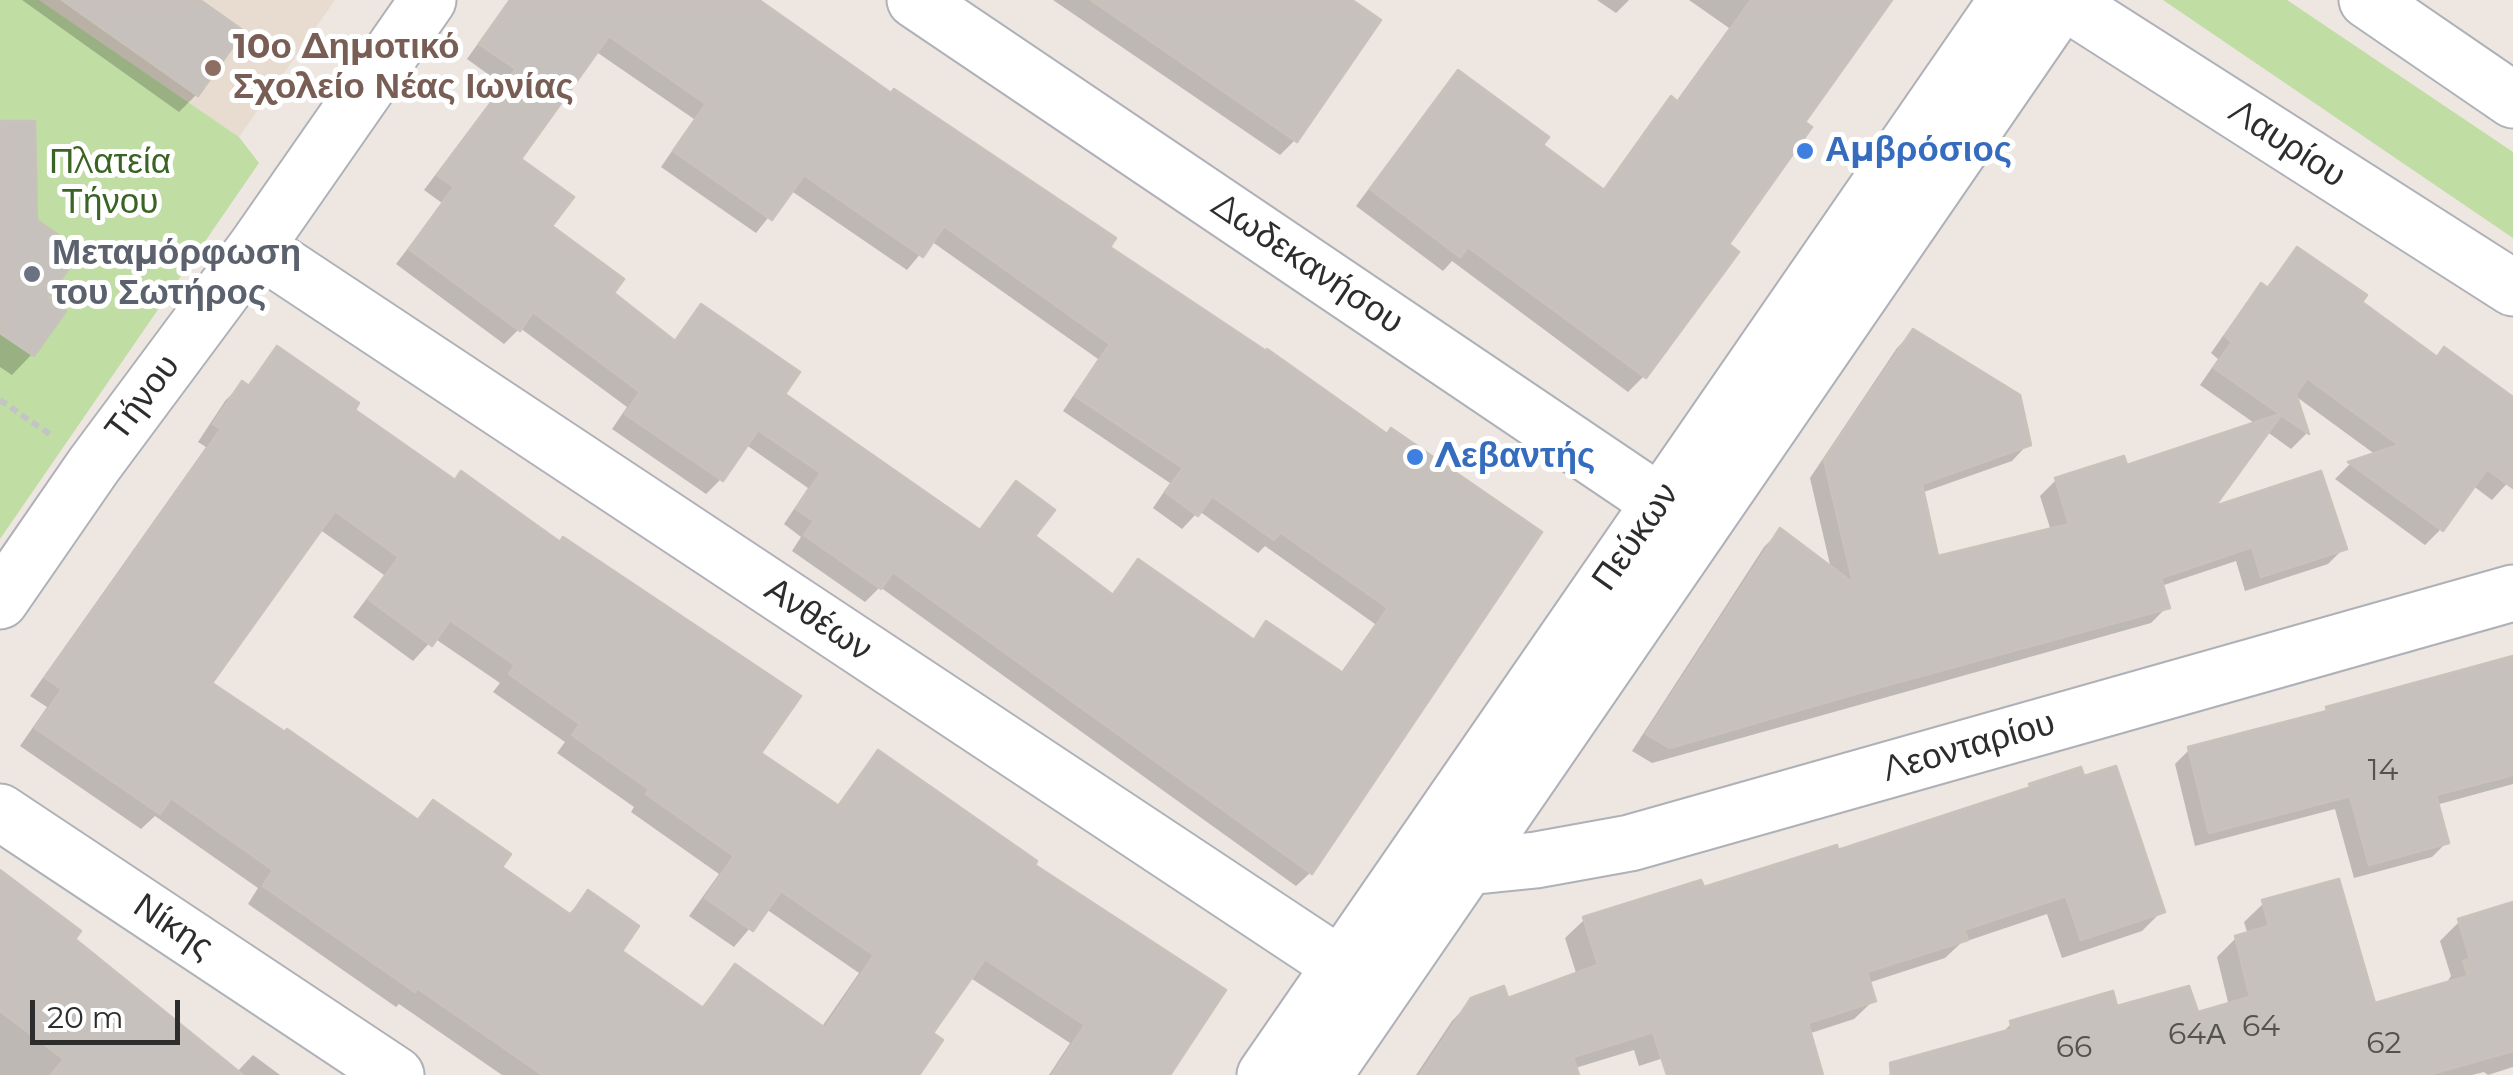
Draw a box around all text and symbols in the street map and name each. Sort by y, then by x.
place label: 10ο Δημοτικό Σχολείο Νέας Ιωνίας [233,27,574,109]
marker: 10ο Δημοτικό Σχολείο Νέας Ιωνίας [202,57,224,79]
street label: Λαυρίου [2221,91,2353,197]
place label: Αμβρόσιος [1825,130,2012,172]
marker: Αμβρόσιος [1794,140,1816,162]
park label: Πλατεία Τήνου [49,142,171,224]
street label: Δωδεκανήσου [1203,185,1411,343]
place label: Μεταμόρφωση του Σωτήρος [52,233,301,315]
marker: Μεταμόρφωση του Σωτήρος [21,263,43,285]
street label: Τήνου [97,347,189,449]
place label: Λεβαντής [1435,436,1595,478]
marker: Λεβαντής [1404,446,1426,468]
street label: Πεύκων [1584,475,1688,599]
street label: Ανθέων [756,569,880,671]
street label: Λεονταρίου [1878,702,2060,792]
house number: 14 [2368,753,2398,789]
street label: Νίκης [125,885,221,969]
scale bar [35,980,185,1042]
text: 20 m [47,999,124,1036]
house number: 64 [2242,1009,2280,1045]
house number: 64Α [2168,1017,2226,1053]
house number: 62 [2366,1026,2402,1062]
house number: 66 [2056,1030,2092,1066]

